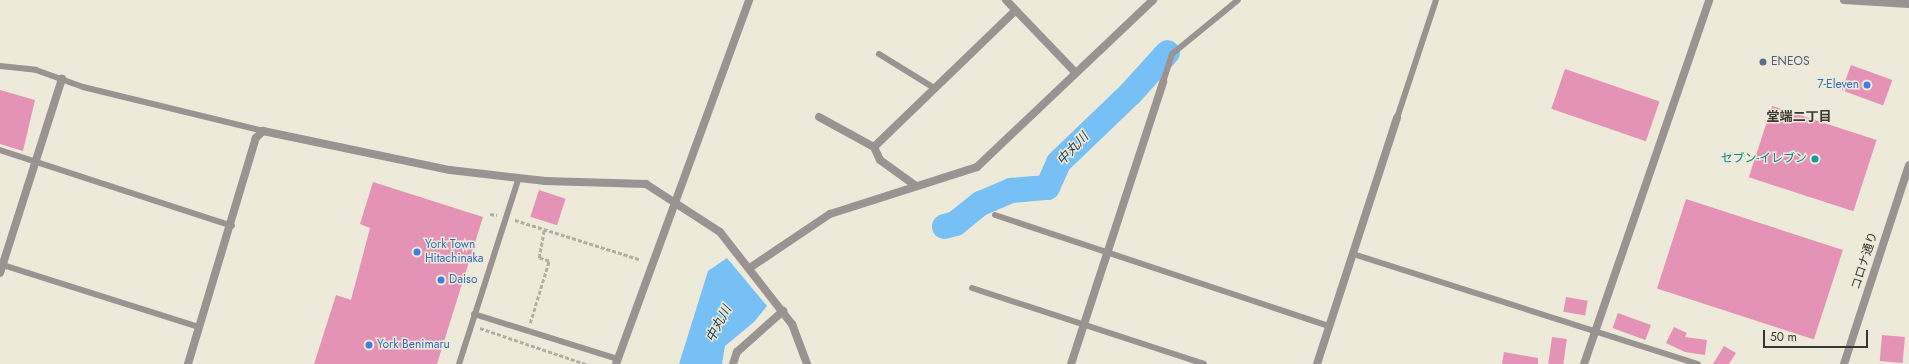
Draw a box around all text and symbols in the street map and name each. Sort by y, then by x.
place label: ENEOS [1771,55,1810,69]
marker: ENEOS [1758,57,1768,67]
place label: 7-Eleven [1817,78,1859,92]
marker: 7-Eleven [1862,80,1872,90]
district label: 堂端二丁目 [1767,109,1831,125]
water label: 中丸川 [1054,129,1092,169]
place label: セブン-イレブン [1720,152,1807,166]
marker: セブン-イレブン [1810,154,1820,164]
street label: コロナ通り [1849,230,1881,292]
place label: York Town Hitachinaka [425,238,484,266]
marker: York Town Hitachinaka [412,247,422,257]
place label: Daiso [449,273,477,287]
marker: Daiso [436,275,446,285]
water label: 中丸川 [703,303,735,345]
scale bar [1765,322,1870,348]
text: 50 m [1770,328,1797,346]
place label: York Benimaru [377,338,450,352]
marker: York Benimaru [364,340,374,350]

